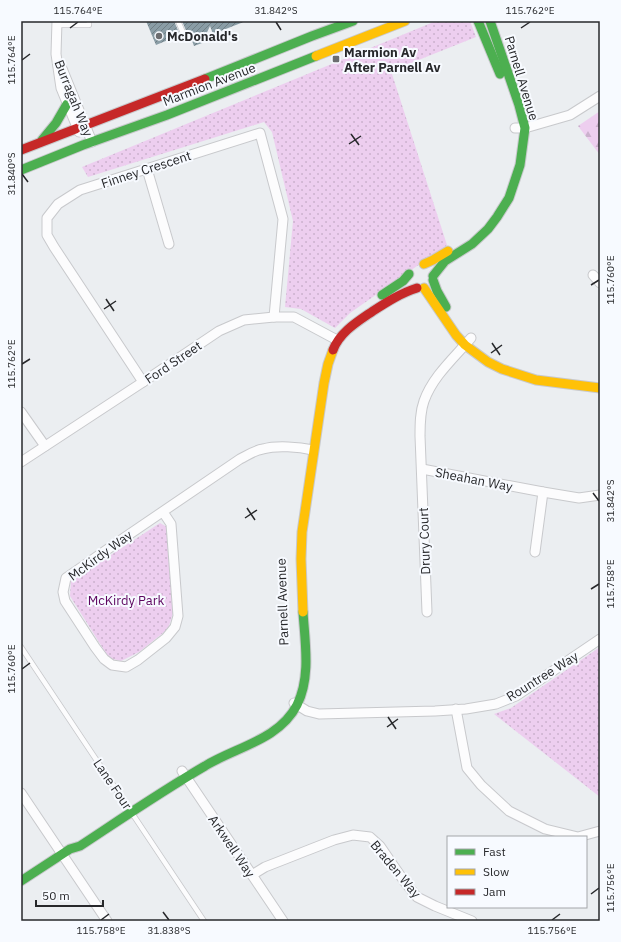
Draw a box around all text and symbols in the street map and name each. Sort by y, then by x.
text: 115.764°E [53,4,103,17]
text: 31.842°S [254,4,298,17]
text: 115.762°E [505,4,555,17]
place label: McDonald's [167,28,238,45]
marker: McDonald's [154,31,164,41]
street label: Parnell Avenue [501,34,542,122]
text: 115.764°E [5,35,18,85]
place label: Marmion Av After Parnell Av [344,44,441,76]
marker: Marmion Av After Parnell Av [331,54,341,64]
street label: Burragah Way [50,57,97,140]
street label: Marmion Avenue [160,59,258,110]
street label: Finney Crescent [99,147,193,192]
text: 31.840°S [5,152,18,196]
text: 115.760°E [604,255,617,305]
street label: Ford Street [142,337,205,388]
text: 115.762°E [5,339,18,389]
street label: Sheahan Way [434,464,515,495]
text: 31.842°S [604,479,617,523]
street label: Drury Court [415,507,434,575]
street label: McKirdy Way [65,526,136,584]
street label: Parnell Avenue [272,558,293,646]
text: 115.758°E [604,559,617,609]
park label: McKirdy Park [88,592,164,609]
text: 115.760°E [5,644,18,694]
street label: Rountree Way [503,647,582,705]
street label: Lane Four [89,756,136,813]
street label: Arkwell Way [204,812,259,881]
legend [447,836,587,908]
street label: Braden Way [367,837,425,902]
text: Fast [483,844,506,859]
text: 115.756°E [604,863,617,913]
text: Slow [483,864,509,879]
scale bar [36,882,103,908]
text: Jam [483,884,506,899]
text: 50 m [42,888,70,903]
text: 115.758°E [76,924,126,937]
text: 31.838°S [147,924,191,937]
text: 115.756°E [527,924,577,937]

